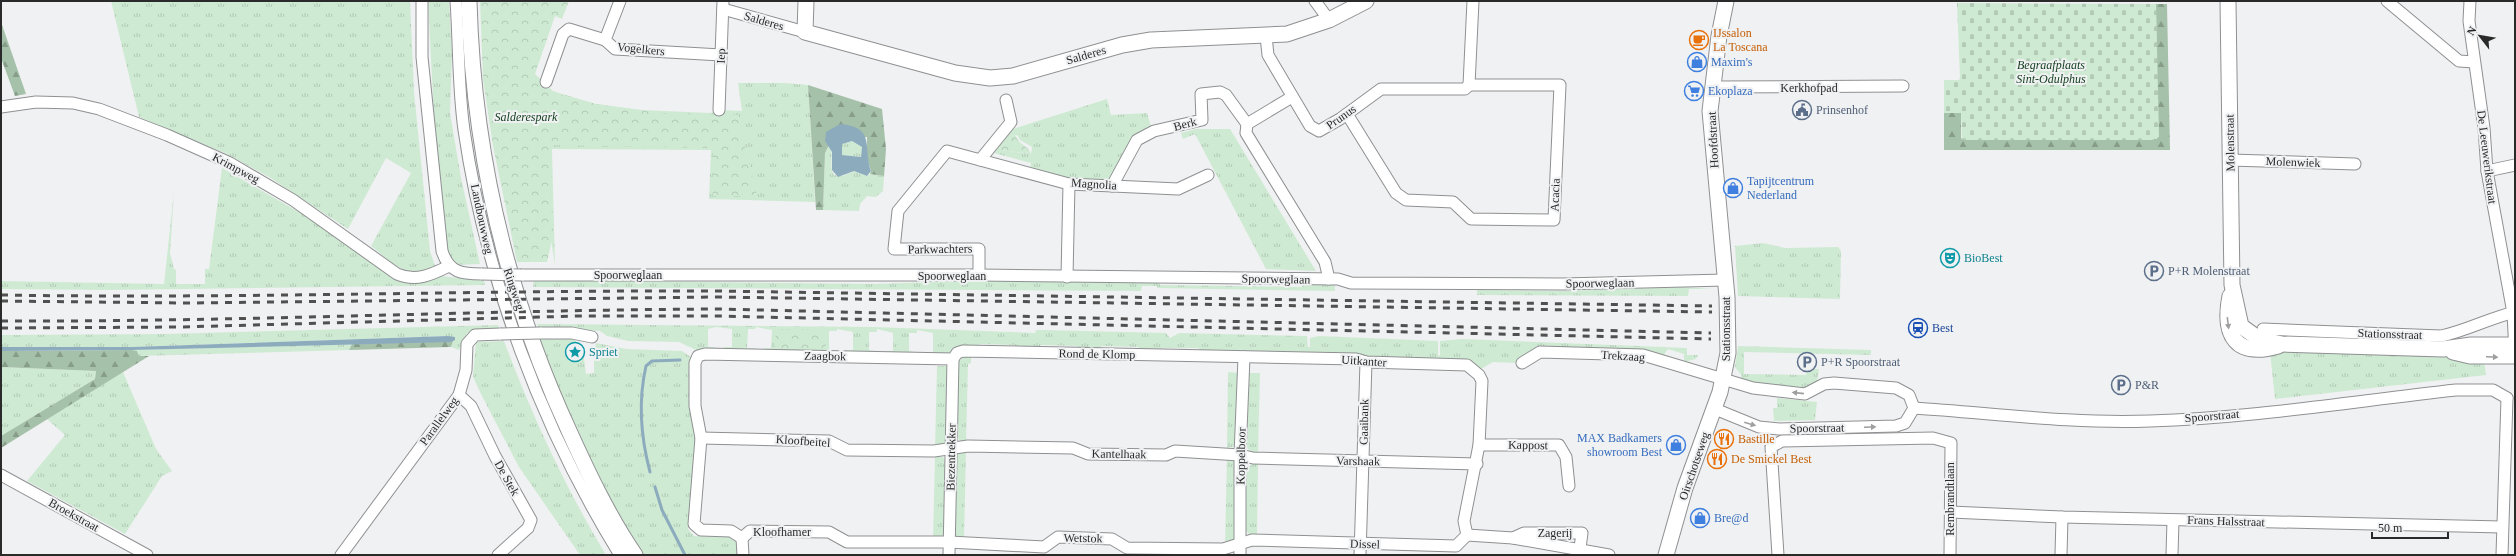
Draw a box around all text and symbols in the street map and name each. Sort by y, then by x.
street label: Salderes [743,9,786,33]
north arrow [2460,16,2500,56]
text: N [2464,24,2479,37]
place label: IJssalon La Toscana [1713,26,1768,54]
cafe icon: IJssalon La Toscana [1688,29,1710,51]
street label: Vogelkers [617,40,666,58]
street label: Salderes [1065,43,1108,67]
street label: Iep [714,48,728,64]
shop icon: Maxim's [1686,51,1708,73]
place label: Maxim's [1711,55,1753,69]
park label: Begraafplaats Sint-Odulphus [2016,58,2086,86]
supermarket icon: Ekoplaza [1683,80,1705,102]
street label: Kerkhofpad [1780,81,1838,95]
place label: Ekoplaza [1708,84,1753,98]
public building icon: Prinsenhof [1791,99,1813,121]
street label: Prunus [1323,102,1359,132]
place label: Prinsenhof [1816,103,1868,117]
street label: De Leeuwerikstraat [2474,109,2500,205]
park label: Salderespark [495,110,558,124]
street label: Hoofdstraat [1704,111,1721,169]
street label: Berk [1172,114,1198,134]
street label: Molenstraat [2222,114,2237,172]
street label: Krimpweg [210,150,262,186]
street label: Molenwiek [2265,154,2321,170]
place label: Tapijtcentrum Nederland [1747,174,1815,202]
street label: Magnolia [1071,175,1118,193]
street label: Acacia [1547,177,1563,212]
shop icon: Tapijtcentrum Nederland [1722,177,1744,199]
street label: Landbouwweg [468,183,496,255]
street label: Parkwachters [908,241,973,257]
theatre icon: BioBest [1939,247,1961,269]
place label: BioBest [1964,251,2003,265]
parking icon: P+R Molenstraat [2143,260,2165,282]
place label: P+R Molenstraat [2168,264,2250,278]
street label: Ringweg [501,266,527,312]
street label: Spoorweglaan [594,268,662,282]
street label: Spoorweglaan [918,269,986,283]
street label: Spoorweglaan [1242,271,1310,287]
street label: Spoorweglaan [1566,275,1634,291]
street label: Stationsstraat [1719,296,1733,361]
station icon: Best [1907,317,1929,339]
one-way arrow [2225,317,2231,330]
place label: Best [1932,321,1954,335]
street label: Stationsstraat [2357,326,2423,342]
place icon: Spriet [564,341,586,363]
place label: Spriet [589,345,618,359]
street label: Rond de Klomp [1059,346,1135,362]
street label: Trekzaag [1600,347,1646,365]
street label: Zaagbok [804,349,846,363]
parking icon: P+R Spoorstraat [1796,351,1818,373]
street label: Uitkanter [1341,352,1387,370]
one-way arrow [2486,353,2498,360]
place label: P+R Spoorstraat [1821,355,1901,369]
parking icon: P&R [2110,374,2132,396]
place label: P&R [2135,378,2159,392]
one-way arrow [1792,390,1804,396]
street label: Parallelweg [417,394,461,448]
street label: Gaaibank [1357,399,1371,445]
street label: Spoorstraat [2184,407,2240,425]
one-way arrow [1744,421,1756,427]
street label: Spoorstraat [1790,421,1845,435]
street label: Biezentrekker [943,423,959,491]
one-way arrow [1864,424,1877,430]
street label: Koppelboor [1234,427,1248,485]
restaurant icon: Bastille [1713,428,1735,450]
street label: Oirschotseweg [1676,430,1712,502]
place label: MAX Badkamers showroom Best [1577,431,1663,459]
street label: Kloofbeitel [775,432,831,450]
place label: Bastille [1738,432,1775,446]
shop icon: MAX Badkamers showroom Best [1665,434,1687,456]
street label: Kappost [1508,438,1549,452]
street label: Kantelhaak [1092,447,1146,461]
restaurant icon: De Smickel Best [1706,448,1728,470]
place label: De Smickel Best [1731,452,1812,466]
street label: Varshaak [1336,454,1380,468]
street label: De Stek [492,458,522,498]
street label: Rembrandtlaan [1943,462,1957,536]
street label: Broekstraat [46,495,102,535]
shop icon: Bre@d [1689,507,1711,529]
place label: Bre@d [1714,511,1748,525]
street label: Frans Halsstraat [2187,513,2266,529]
scale bar [2372,514,2448,540]
text: 50 m [2378,521,2403,535]
street label: Kloofhamer [753,525,811,539]
street label: Zagerij [1538,526,1572,540]
street label: Wetstok [1063,531,1103,545]
street label: Dissel [1350,536,1381,552]

